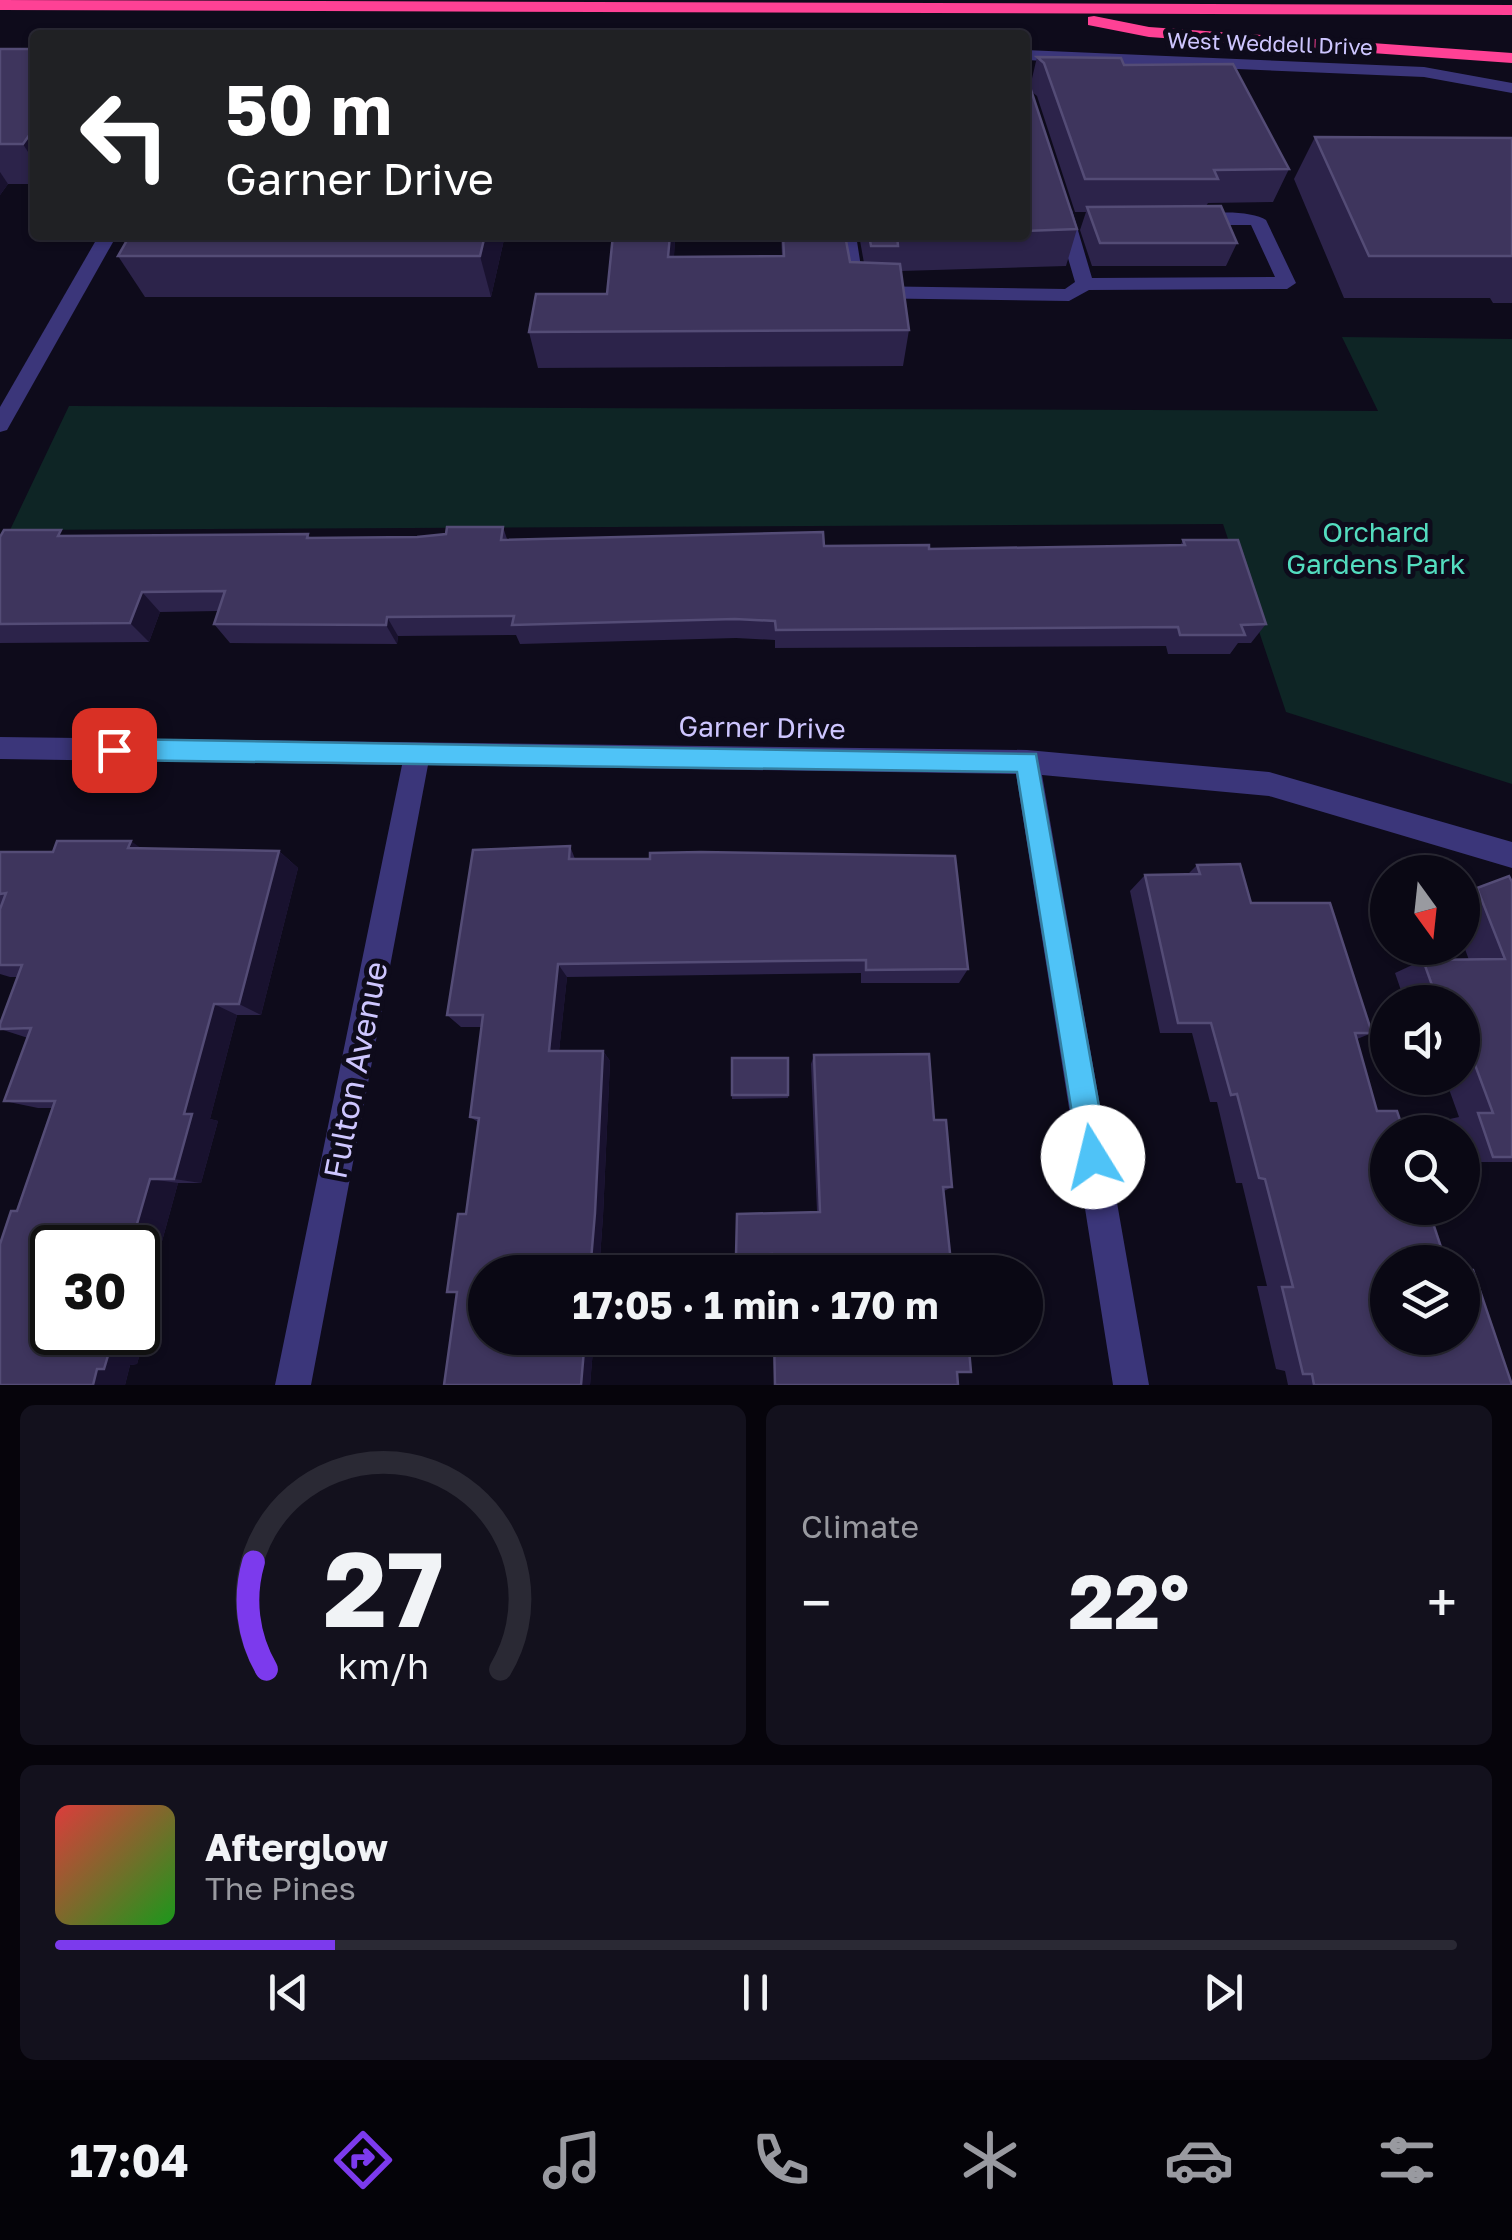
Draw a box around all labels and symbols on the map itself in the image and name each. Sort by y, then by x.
street label: West Weddell Drive [1167,26,1373,60]
park label: Orchard Gardens Park [1286,515,1466,580]
pin [72,708,157,793]
street label: Garner Drive [678,709,846,745]
north arrow [1370,855,1480,965]
street label: Fulton Avenue [315,958,395,1182]
position arrow [1041,1105,1145,1209]
speed limit sign: 30 [30,1225,160,1355]

